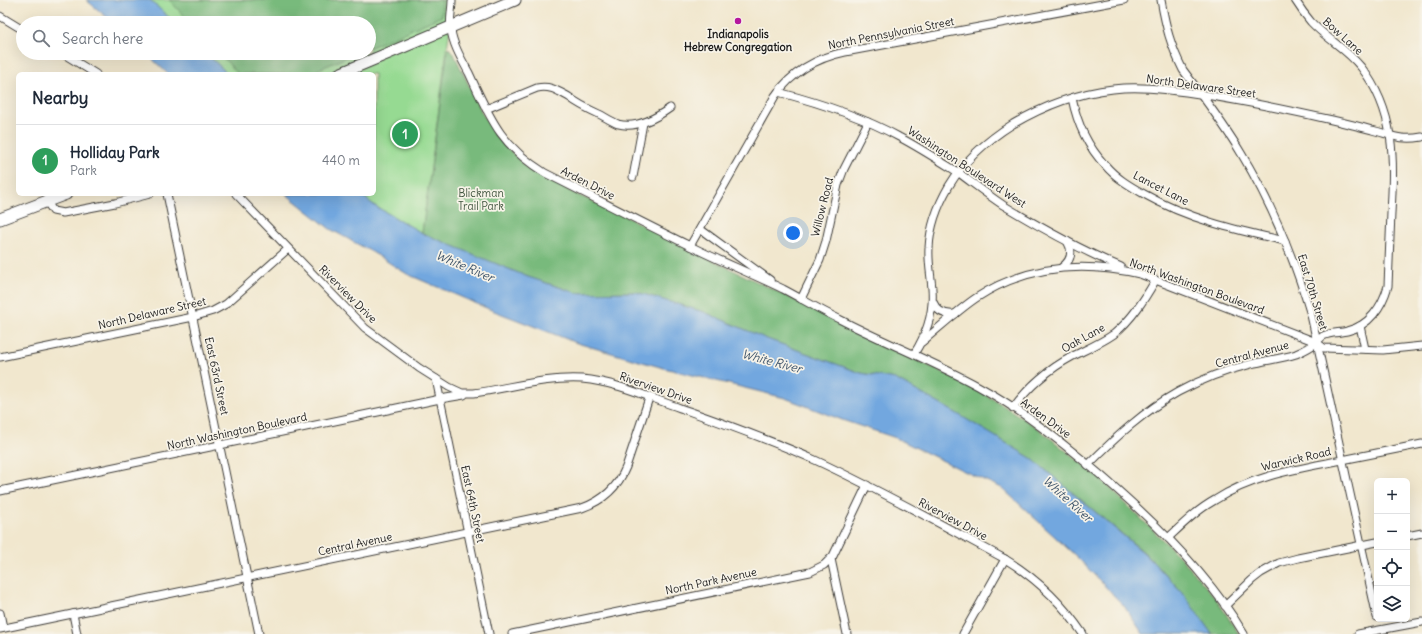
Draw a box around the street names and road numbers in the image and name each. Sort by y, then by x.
street label: North Pennsylvania Street [827,14,955,52]
street label: Bow Lane [1320,14,1366,58]
street label: North Delaware Street [1145,71,1257,101]
street label: Washington Boulevard West [905,123,1029,211]
street label: Arden Drive [559,163,617,203]
street label: Lancet Lane [1131,168,1191,208]
street label: Willow Road [808,175,836,238]
street label: East 70th Street [1295,252,1331,332]
street label: North Washington Boulevard [1128,255,1267,317]
street label: Riverview Drive [316,262,380,326]
street label: North Delaware Street [97,294,208,332]
street label: Oak Lane [1059,320,1107,356]
street label: East 63rd Street [202,336,232,417]
street label: Central Avenue [1214,337,1290,371]
street label: Riverview Drive [618,369,694,407]
street label: Arden Drive [1018,395,1074,441]
street label: North Washington Boulevard [166,409,309,453]
street label: Warwick Road [1260,444,1333,474]
street label: East 64th Street [458,464,488,544]
street label: Riverview Drive [916,495,990,543]
street label: Central Avenue [317,529,393,559]
street label: North Park Avenue [664,564,758,598]

